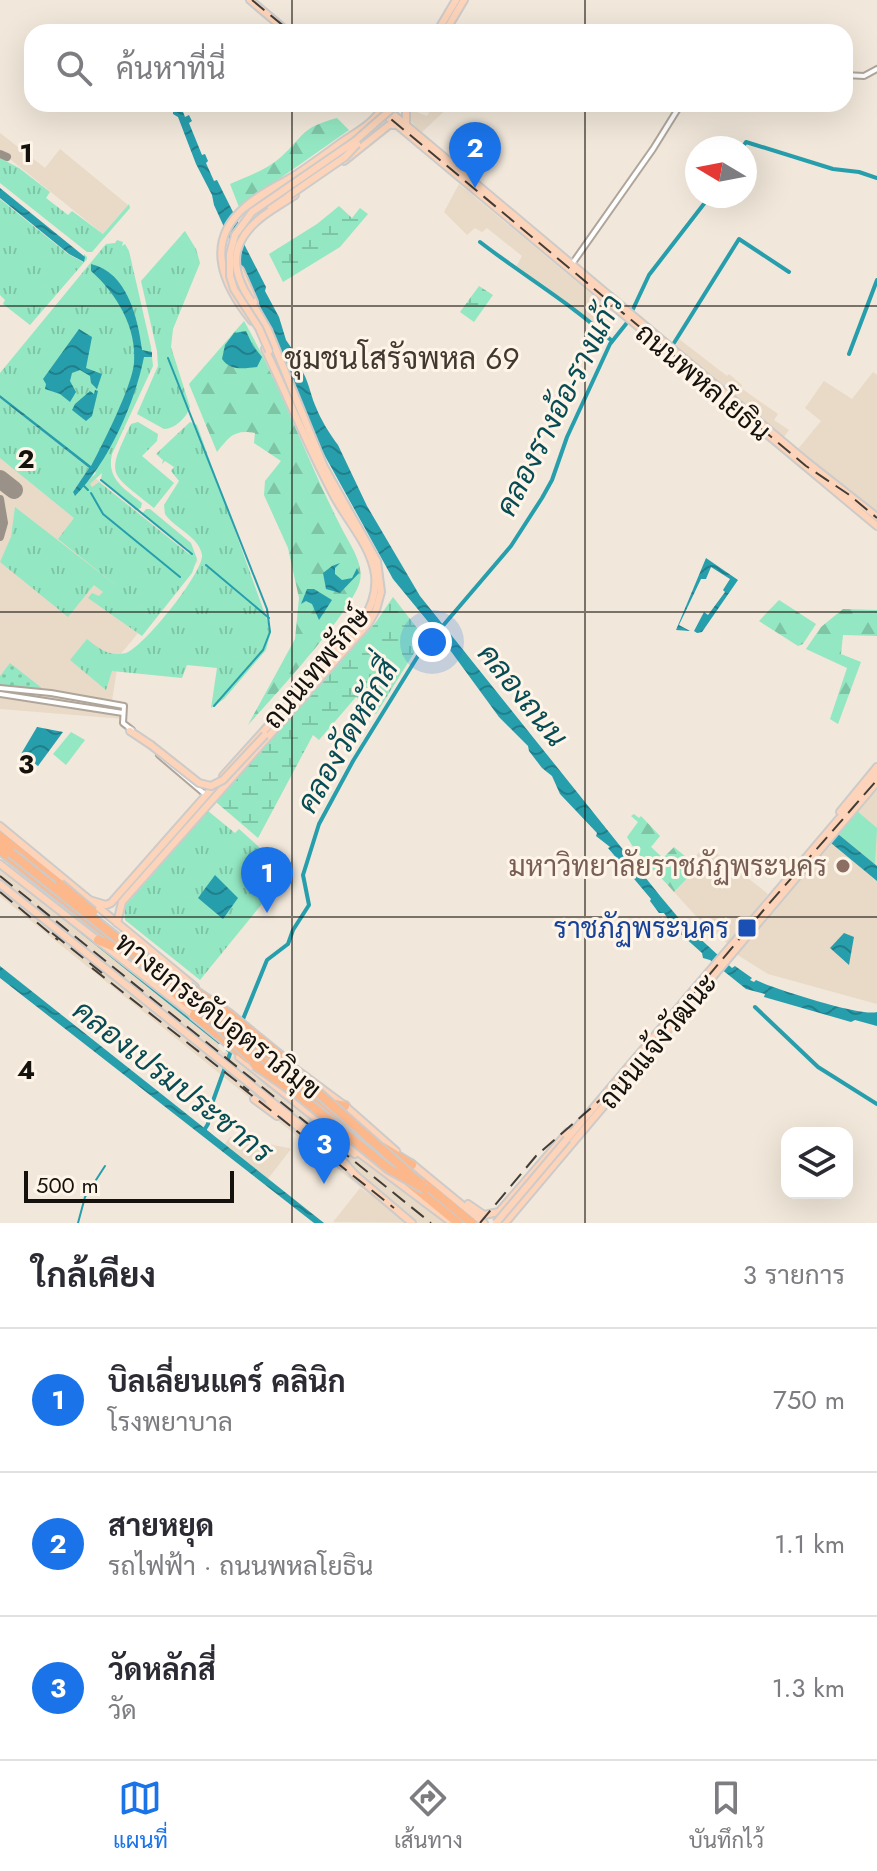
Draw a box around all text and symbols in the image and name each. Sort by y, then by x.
search box [24,24,853,112]
icon: search [52,46,96,90]
text: ค้นหาที่นี่ [116,47,226,90]
pin: 2 [449,122,501,188]
text: 1 [19,134,33,172]
north arrow [685,136,757,208]
water label: คลองรางอ้อ-รางแก้ว [485,287,633,523]
street label: ถนนพหลโยธิน [626,313,780,451]
district label: ชุมชนโสรัจพหล 69 [284,337,520,380]
text: 2 [17,440,35,478]
street label: ถนนเทพรักษ์ [253,597,380,738]
your location [412,622,452,662]
water label: คลองถนน [468,634,578,756]
water label: คลองวัดหลักสี่ [282,647,410,821]
text: 3 [18,745,34,783]
place label: มหาวิทยาลัยราชภัฏพระนคร [508,846,827,887]
pin: 1 [241,847,293,913]
marker: มหาวิทยาลัยราชภัฏพระนคร [834,857,852,875]
place label: ราชภัฏพระนคร [554,908,729,949]
marker: ราชภัฏพระนคร [736,917,758,939]
street label: ทางยกระดับอุตราภิมุข [106,922,330,1110]
street label: ถนนแจ้งวัฒนะ [589,964,727,1118]
water label: คลองเปรมประชากร [64,989,283,1174]
text: 4 [17,1051,35,1089]
pin: 3 [298,1118,350,1184]
map controls [781,1127,853,1199]
button: layers [781,1127,853,1199]
scale bar [24,1167,234,1203]
text: 500 m [36,1169,99,1201]
text: ใกล้เคียง [32,1251,156,1300]
text: 3 รายการ [743,1256,845,1294]
text: บิลเลี่ยนแคร์ คลินิก [108,1360,346,1403]
text: 1 [51,1381,65,1419]
text: 750 m [773,1381,845,1419]
text: โรงพยาบาล [108,1403,233,1441]
text: สายหยุด [108,1504,214,1547]
text: 2 [49,1525,67,1563]
text: 1.1 km [774,1525,845,1563]
text: รถไฟฟ้า · ถนนพหลโยธิน [108,1547,373,1585]
text: วัดหลักสี่ [108,1648,216,1691]
text: 3 [50,1669,66,1707]
text: 1.3 km [772,1669,845,1707]
text: วัด [108,1691,137,1729]
tab: แผนที่ [113,1776,168,1856]
tab: เส้นทาง [394,1776,463,1856]
tab: บันทึกไว้ [689,1776,764,1856]

